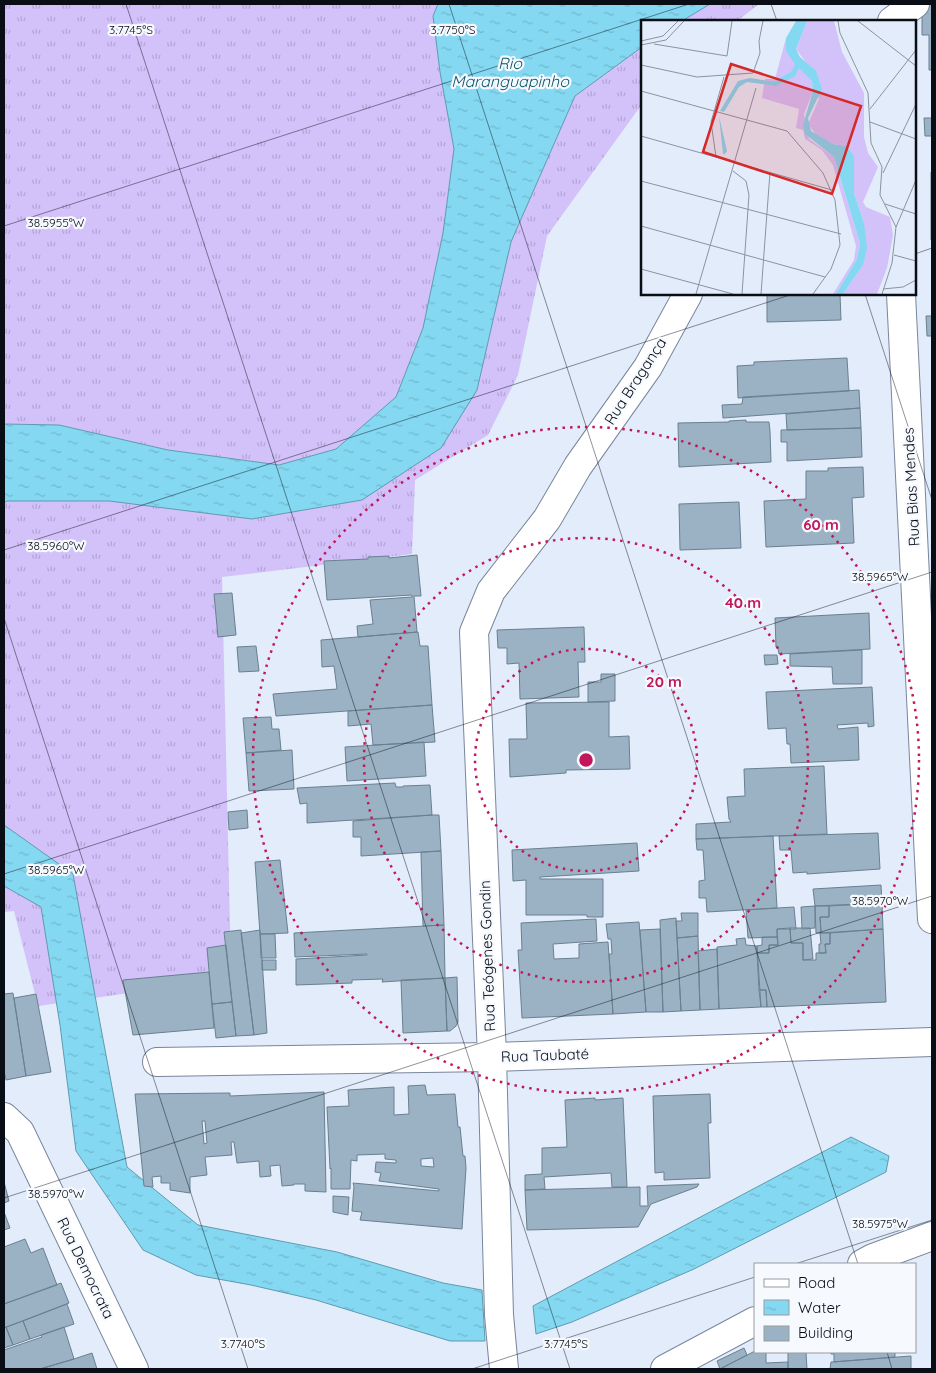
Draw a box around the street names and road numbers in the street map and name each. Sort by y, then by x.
street label: Rua Bragança [600,334,670,428]
street label: Rua Bias Mendes [898,427,924,547]
street label: Rua Teógenes Gondin [475,880,499,1032]
street label: Rua Taubaté [501,1044,589,1066]
street label: Rua Democrata [53,1214,119,1322]

